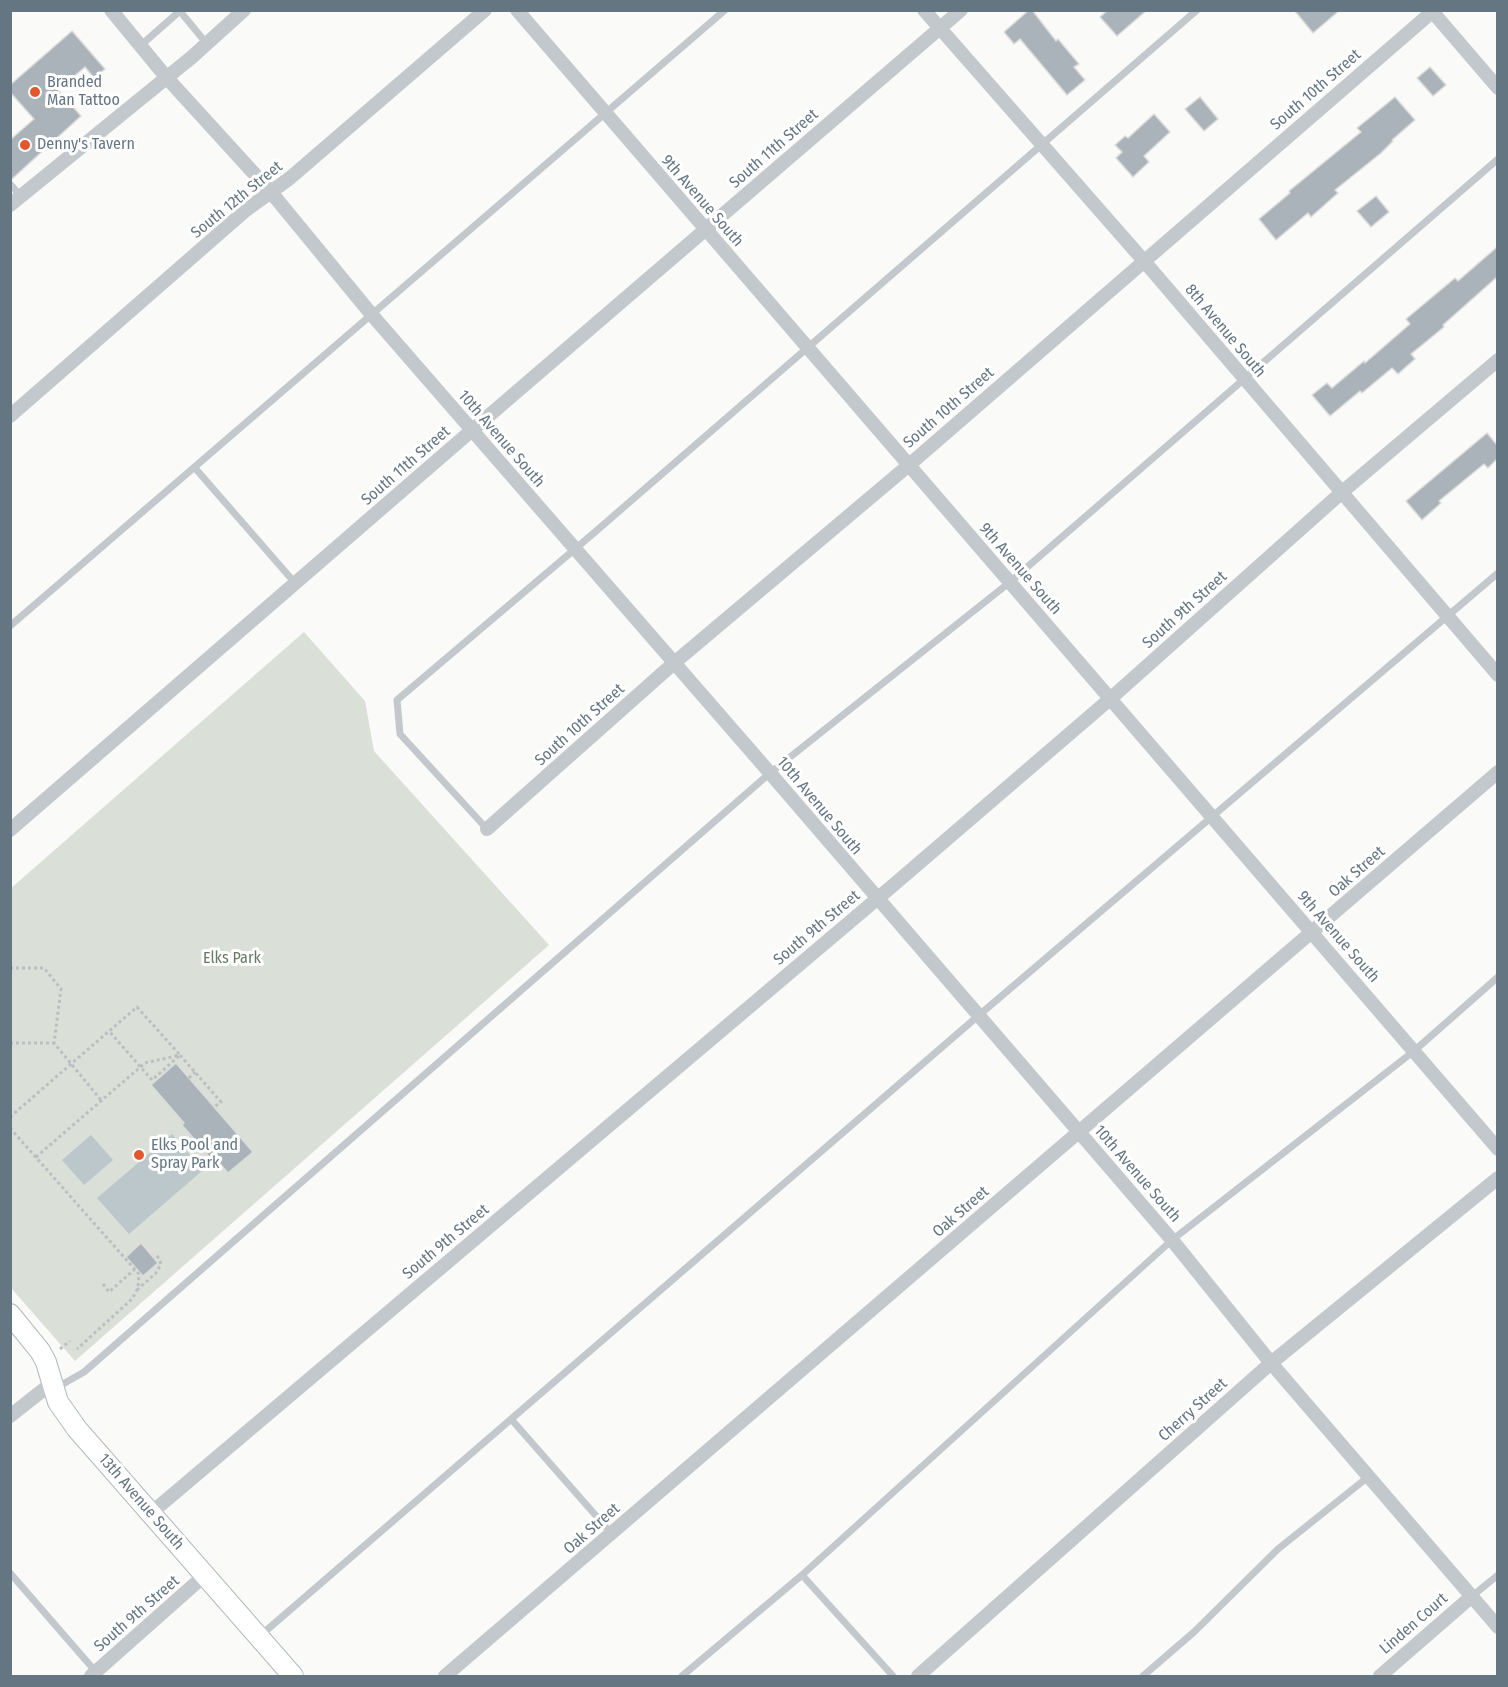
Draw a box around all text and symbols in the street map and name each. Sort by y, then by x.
street label: South 10th Street [1267,46,1365,134]
place label: Branded Man Tattoo [47,73,120,111]
marker: Branded Man Tattoo [28,85,42,99]
street label: South 11th Street [726,105,822,193]
place label: Denny's Tavern [37,135,135,155]
marker: Denny's Tavern [18,138,32,152]
street label: 9th Avenue South [657,151,747,251]
street label: South 12th Street [187,157,287,243]
street label: 8th Avenue South [1180,281,1270,381]
street label: South 10th Street [900,364,998,452]
street label: 10th Avenue South [454,387,548,491]
street label: South 11th Street [358,422,454,510]
street label: 9th Avenue South [975,519,1065,619]
street label: South 9th Street [1139,567,1231,653]
street label: South 10th Street [531,680,629,770]
street label: 10th Avenue South [772,753,866,859]
street label: Oak Street [1325,842,1389,902]
street label: South 9th Street [770,886,864,970]
street label: 9th Avenue South [1293,887,1383,987]
park label: Elks Park [203,949,261,969]
street label: 10th Avenue South [1090,1122,1184,1226]
place label: Elks Pool and Spray Park [151,1136,238,1174]
marker: Elks Pool and Spray Park [132,1148,146,1162]
street label: Oak Street [929,1182,993,1242]
street label: South 9th Street [399,1200,493,1284]
street label: Cherry Street [1155,1374,1231,1446]
street label: 13th Avenue South [94,1450,188,1554]
street label: Oak Street [560,1499,624,1559]
street label: South 9th Street [90,1572,184,1656]
street label: Linden Court [1376,1589,1452,1659]

